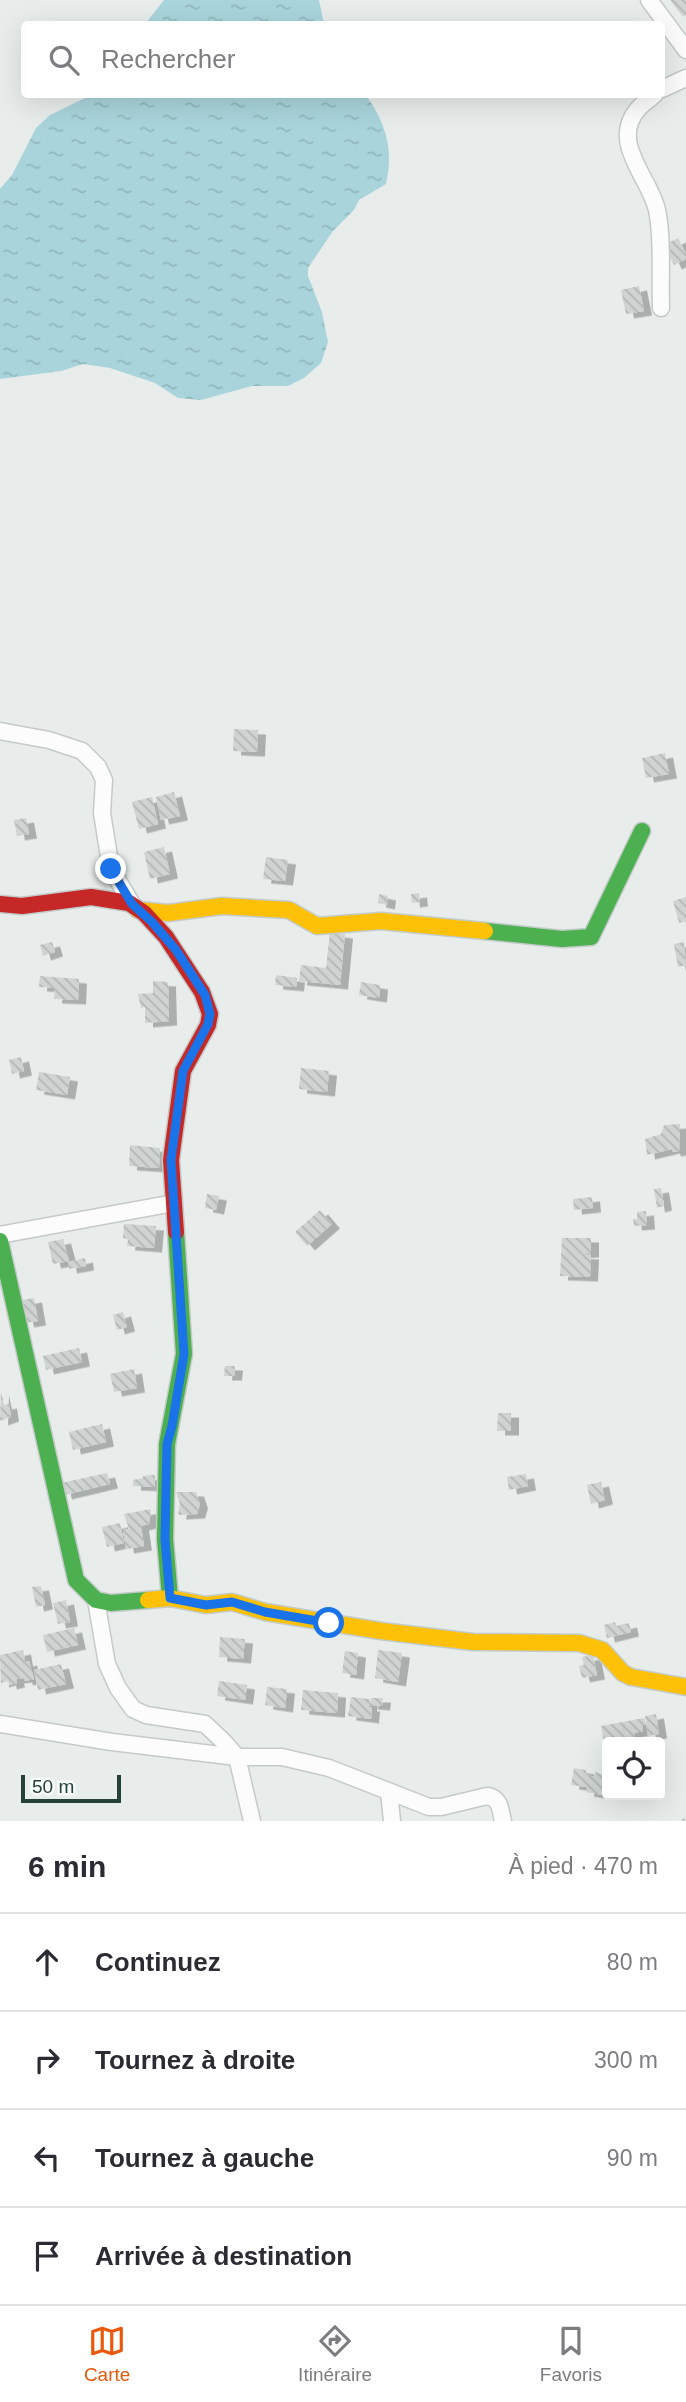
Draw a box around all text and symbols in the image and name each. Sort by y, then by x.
search box [21,21,665,98]
icon: search [45,41,83,79]
text: Rechercher [101,44,235,74]
route end [95,853,126,884]
route start [313,1607,344,1638]
map controls [602,1737,665,1800]
button: locate [602,1737,665,1800]
scale bar [21,1772,121,1804]
text: 50 m [32,1776,74,1797]
text: 6 min [28,1850,106,1883]
text: À pied · 470 m [508,1853,658,1879]
icon: ahead [28,1943,66,1981]
text: Continuez [95,1947,221,1977]
text: 80 m [607,1949,658,1975]
icon: right [28,2041,66,2079]
text: Tournez à droite [95,2045,295,2075]
text: 300 m [594,2047,658,2073]
icon: left [28,2139,66,2177]
text: Tournez à gauche [95,2143,314,2173]
text: 90 m [607,2145,658,2171]
icon: arrive [28,2237,66,2275]
text: Arrivée à destination [95,2241,352,2271]
tab: Carte [84,2322,130,2386]
tab: Itinéraire [298,2322,372,2386]
tab: Favoris [540,2322,602,2386]

